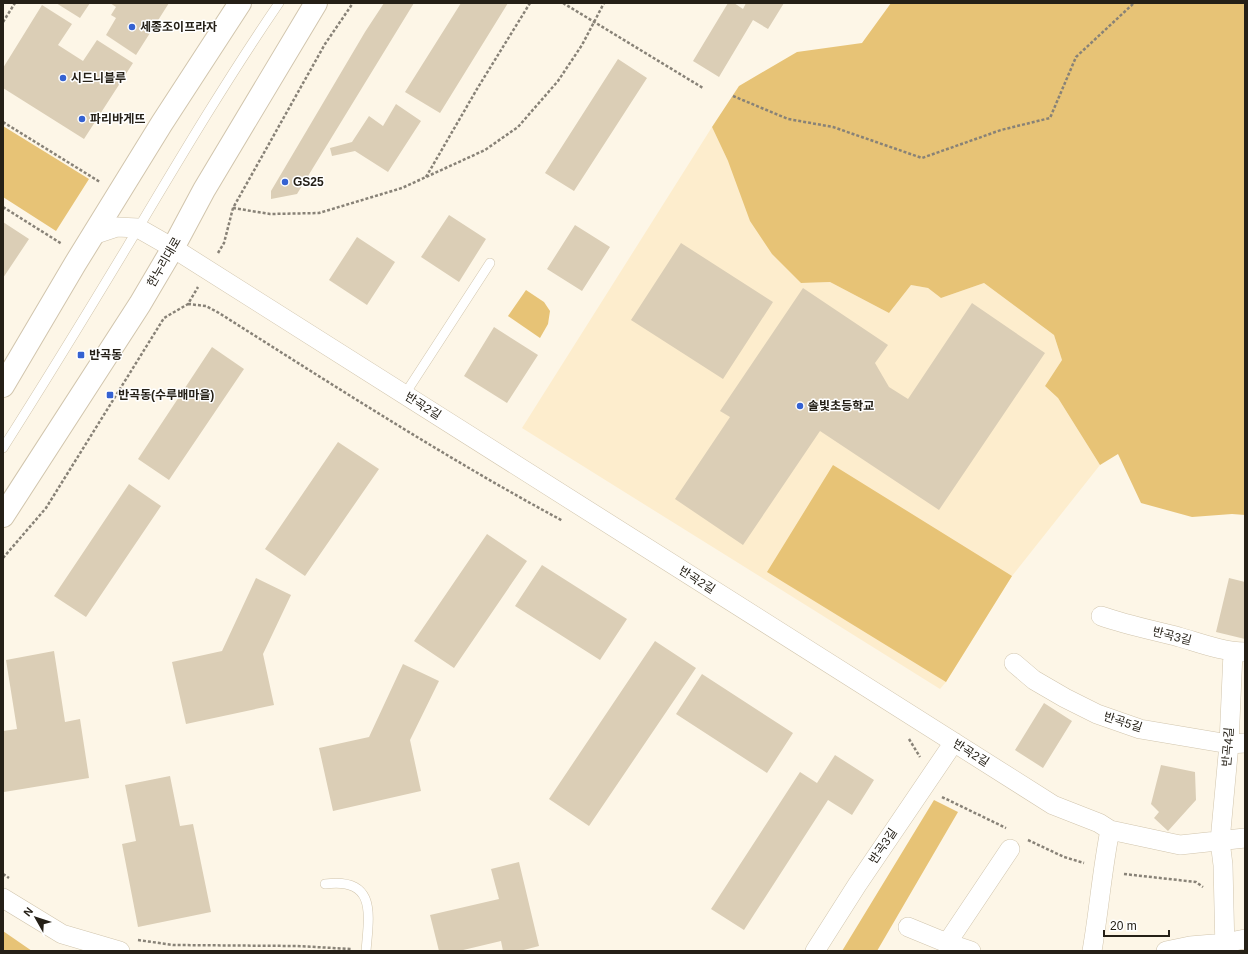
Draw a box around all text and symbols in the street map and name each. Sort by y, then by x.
place label: 세종조이프라자 [140,20,217,34]
marker: 세종조이프라자 [127,22,137,32]
place label: 시드니블루 [71,71,126,85]
marker: 시드니블루 [58,73,68,83]
place label: 파리바게뜨 [90,112,145,126]
marker: 파리바게뜨 [77,114,87,124]
place label: GS25 [293,175,324,189]
marker: GS25 [280,177,290,187]
street label: 한누리대로 [144,235,184,289]
place label: 반곡동 [89,348,122,362]
marker: 반곡동 [76,350,86,360]
place label: 반곡동(수루배마을) [118,388,214,402]
marker: 반곡동(수루배마을) [105,390,115,400]
street label: 반곡2길 [402,390,444,422]
place label: 솔빛초등학교 [808,399,874,413]
marker: 솔빛초등학교 [795,401,805,411]
street label: 반곡2길 [676,564,718,596]
street label: 반곡3길 [1151,624,1193,648]
street label: 반곡5길 [1102,709,1144,735]
street label: 반곡4길 [1220,727,1236,767]
street label: 반곡2길 [950,737,992,769]
street label: 반곡3길 [866,826,900,866]
north arrow [16,898,56,938]
text: N [21,905,35,919]
scale bar [1104,912,1169,938]
text: 20 m [1110,919,1137,933]

